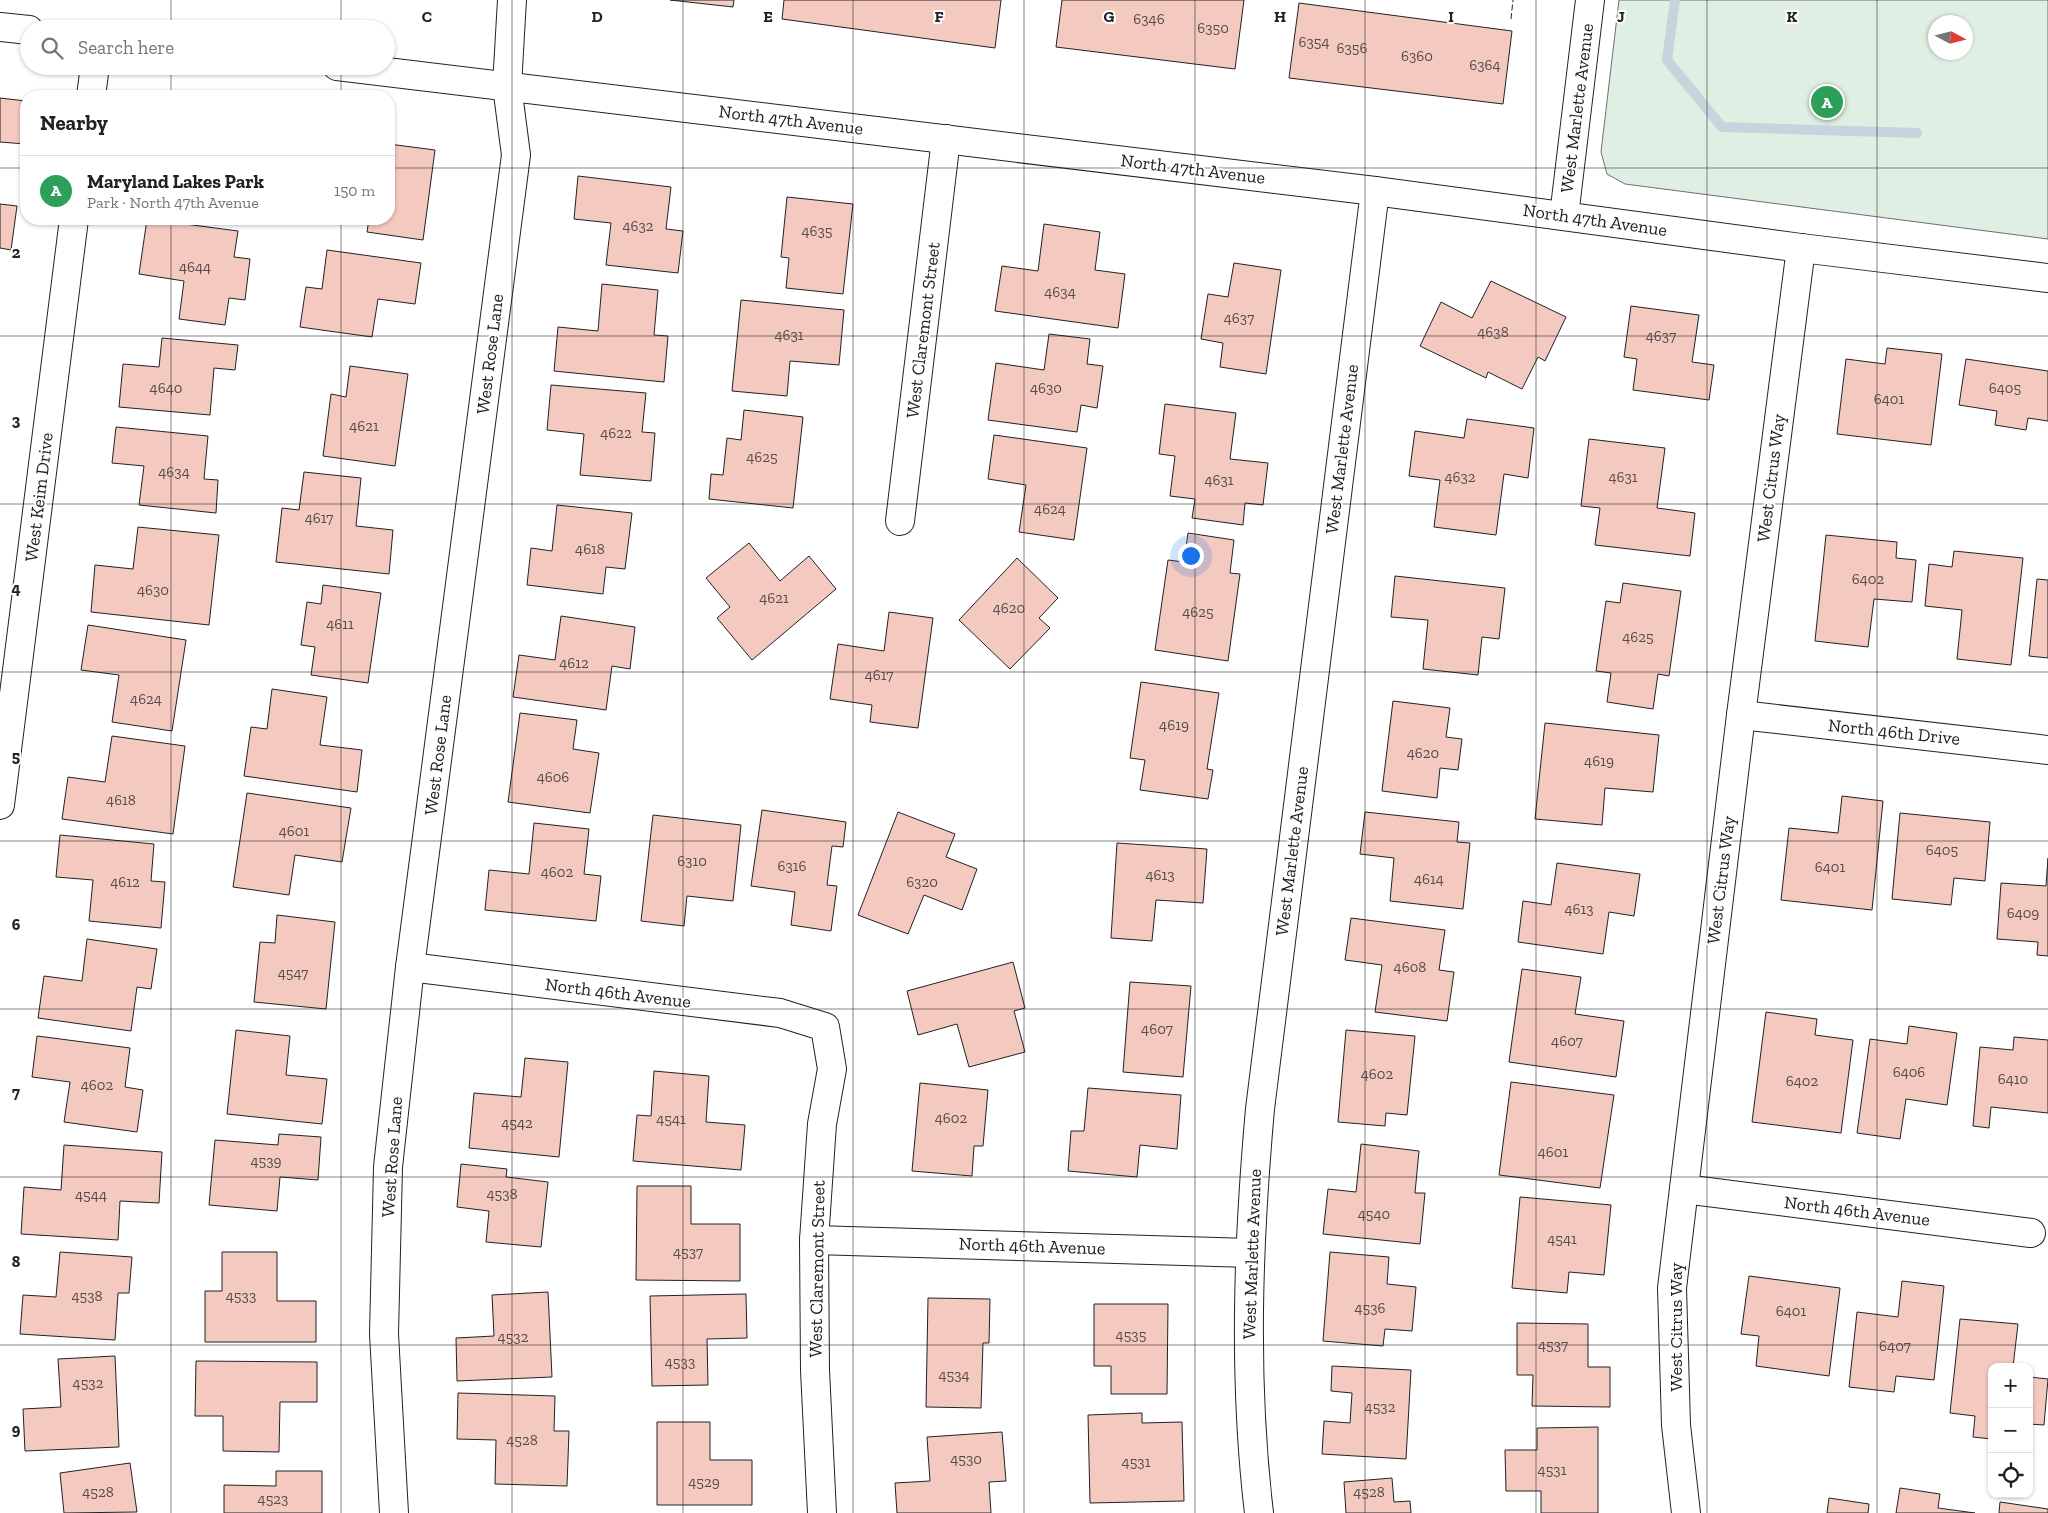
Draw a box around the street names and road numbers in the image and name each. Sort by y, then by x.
street label: West Marlette Avenue [1556,22,1598,194]
street label: North 47th Avenue [718,100,864,140]
street label: North 47th Avenue [1120,149,1266,189]
street label: North 47th Avenue [1521,199,1669,241]
street label: West Claremont Street [901,240,945,419]
street label: West Rose Lane [472,293,508,415]
street label: West Marlette Avenue [1321,363,1363,535]
street label: West Citrus Way [1752,412,1790,543]
street label: West Keim Drive [20,431,58,563]
street label: West Rose Lane [420,694,456,816]
street label: North 46th Drive [1827,714,1961,750]
street label: West Marlette Avenue [1271,765,1313,937]
street label: West Citrus Way [1702,814,1740,945]
street label: North 46th Avenue [544,973,692,1013]
street label: West Rose Lane [377,1096,407,1218]
street label: West Marlette Avenue [1238,1168,1266,1340]
street label: West Claremont Street [804,1180,830,1358]
street label: North 46th Avenue [1783,1191,1931,1231]
street label: North 46th Avenue [958,1232,1106,1260]
street label: West Citrus Way [1665,1262,1687,1392]

